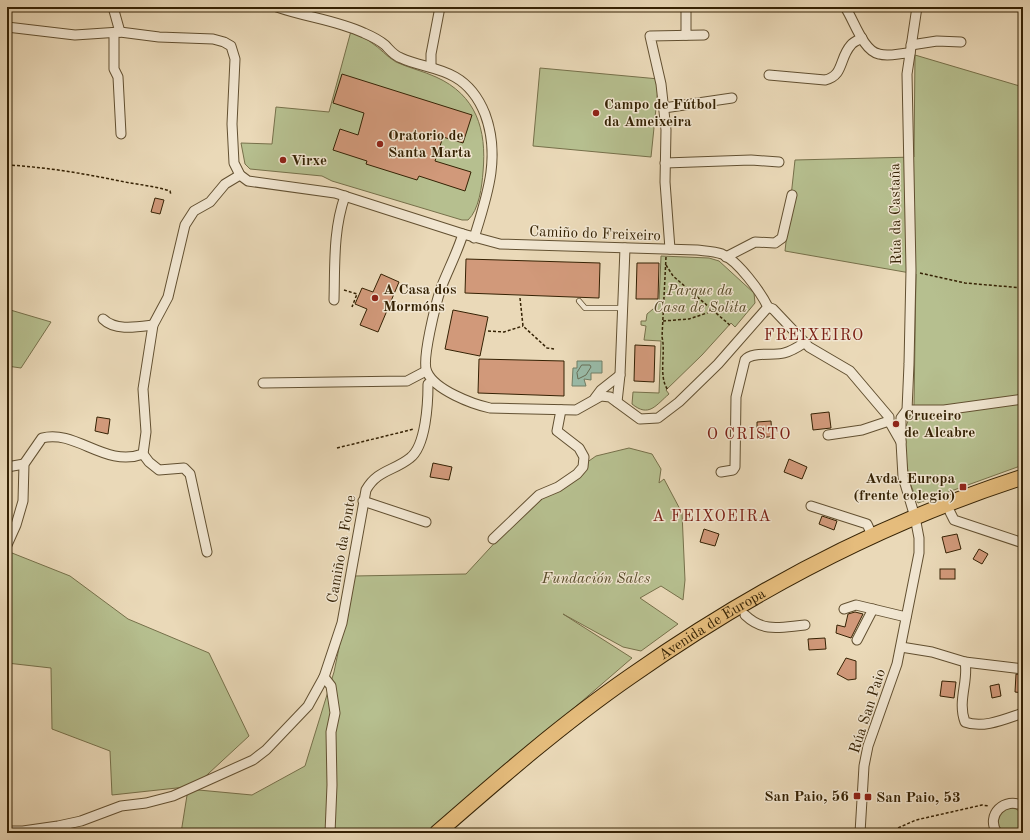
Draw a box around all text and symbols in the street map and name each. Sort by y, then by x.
place label: Campo de Fútbol da Ameixeira [604,98,717,130]
marker: Campo de Fútbol da Ameixeira [591,108,601,118]
place label: Oratorio de Santa Marta [388,129,471,161]
marker: Oratorio de Santa Marta [375,139,385,149]
place label: Virxe [291,154,327,169]
marker: Virxe [278,155,288,165]
street label: Rúa da Castaña [888,162,905,265]
street label: Camiño do Freixeiro [529,225,661,244]
place label: A Casa dos Mormóns [383,283,456,315]
park label: Parque da Casa de Solita [653,284,747,316]
marker: A Casa dos Mormóns [370,293,380,303]
district label: FREIXEIRO [764,328,864,344]
place label: Cruceiro de Alcabre [904,409,975,441]
marker: Cruceiro de Alcabre [891,419,901,429]
district label: O CRISTO [707,427,791,443]
place label: Avda. Europa (frente colegio) [853,472,955,504]
marker: Avda. Europa (frente colegio) [958,482,968,492]
street label: Camiño da Fonte [326,494,359,604]
district label: A FEIXOEIRA [652,509,772,525]
park label: Fundación Sales [541,572,650,587]
street label: Avenida de Europa [657,586,769,664]
street label: Rúa San Paio [848,667,889,756]
place label: San Paio, 56 [764,790,849,805]
marker: San Paio, 56 [852,791,862,801]
place label: San Paio, 53 [876,791,961,806]
marker: San Paio, 53 [863,792,873,802]

